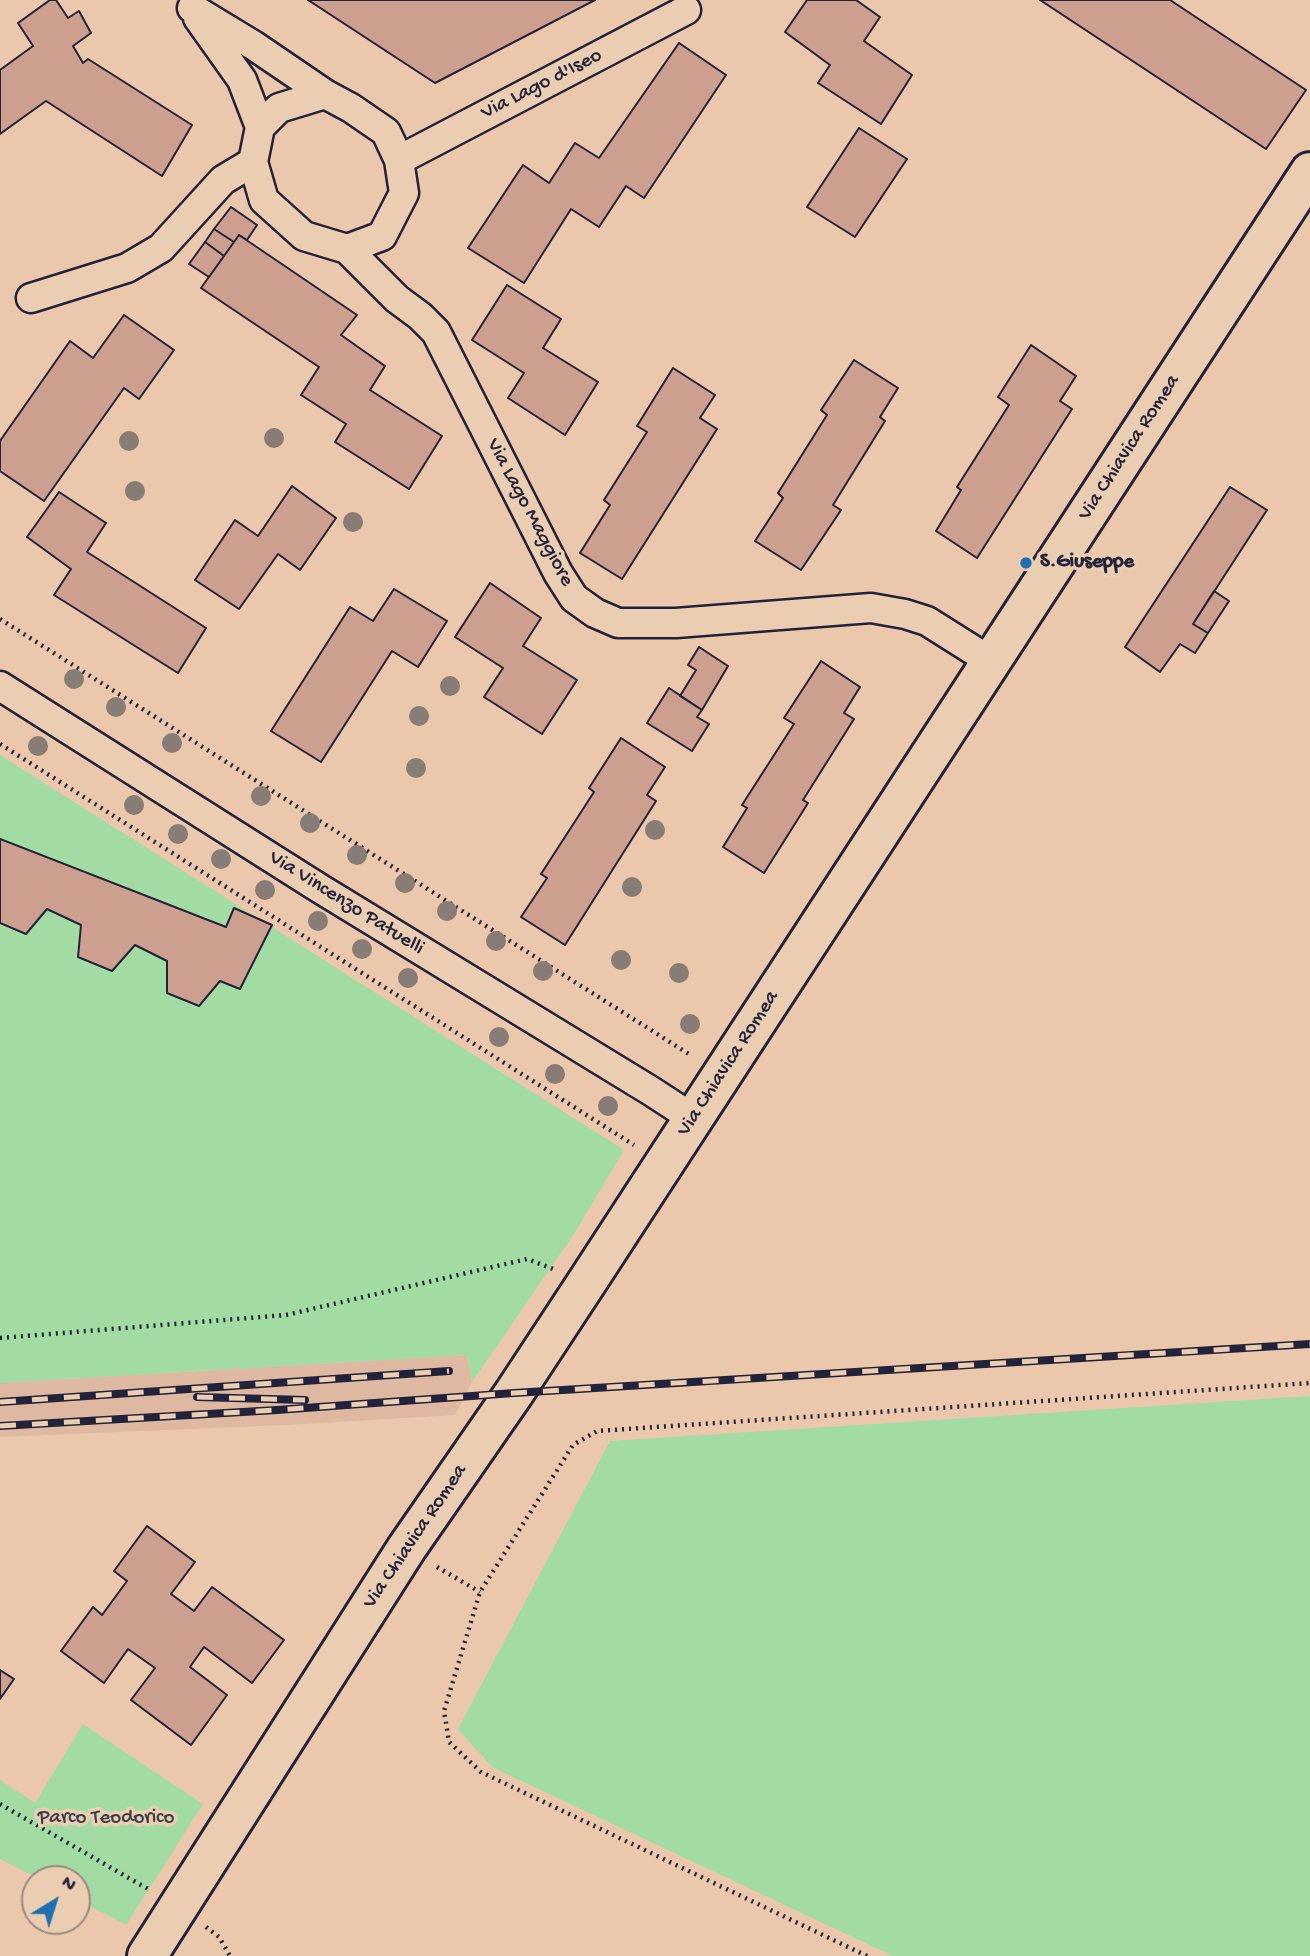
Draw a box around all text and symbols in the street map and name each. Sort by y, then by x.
street label: Via Lago d'Iseo [477,44,607,126]
street label: Via Chiavica Romea [1074,370,1186,526]
street label: Via Lago Maggiore [479,435,579,591]
place label: S.Giuseppe [1040,550,1134,576]
marker: S.Giuseppe [1018,555,1034,571]
street label: Via Vincenzo Patuelli [264,846,428,962]
street label: Via Chiavica Romea [673,986,785,1142]
street label: Via Chiavica Romea [358,1460,474,1614]
park label: Parco Teodorico [38,1806,174,1832]
north arrow [21,1865,91,1935]
text: N [56,1872,80,1898]

